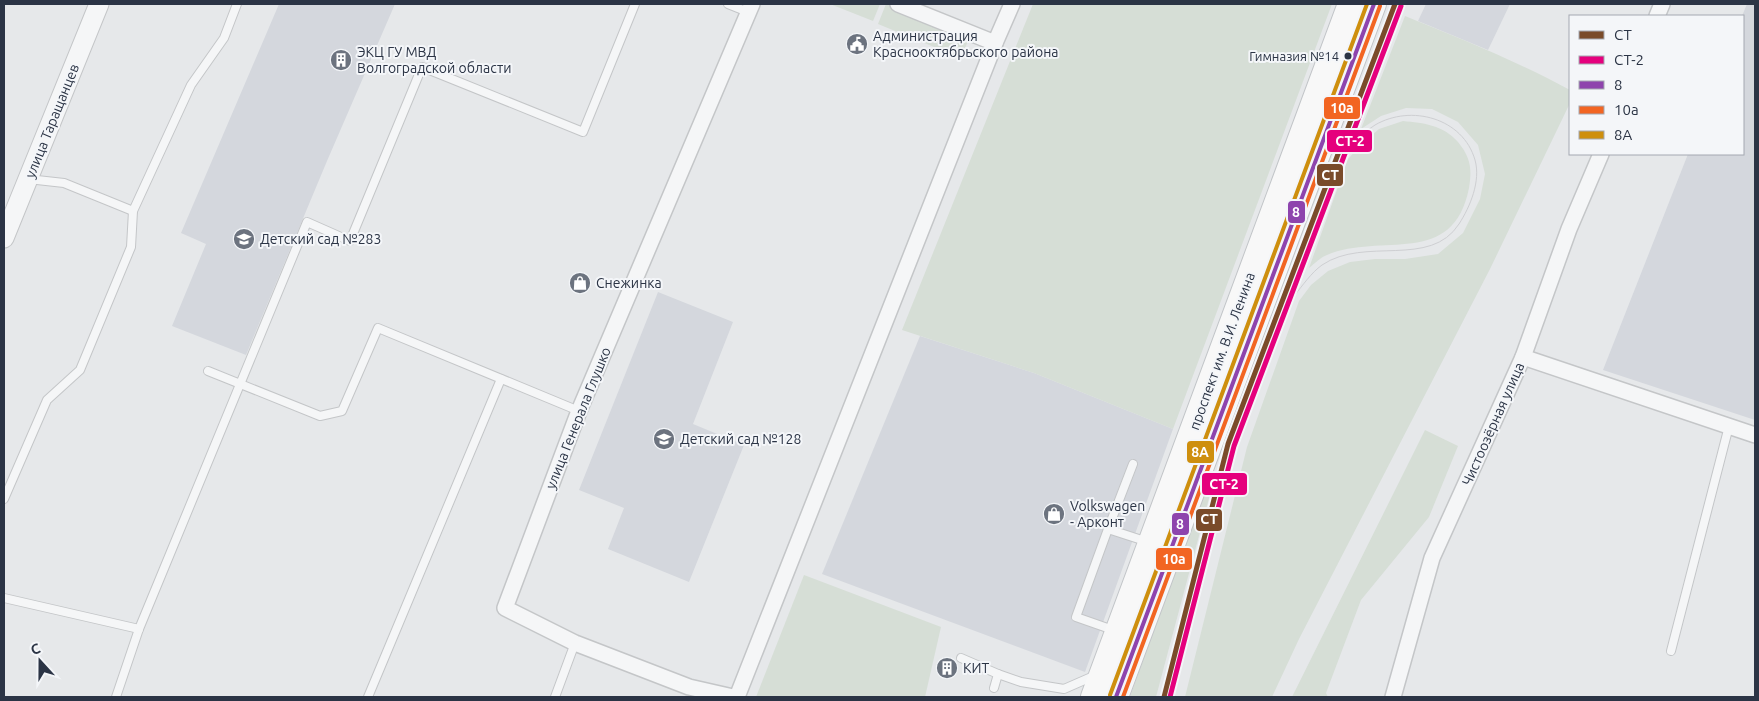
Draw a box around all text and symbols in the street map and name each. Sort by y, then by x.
legend [1569,15,1744,155]
text: СТ [1614,26,1632,43]
place label: Администрация Краснооктябрьского района [873,28,1059,60]
public building icon: Администрация Краснооктябрьского района [845,32,869,56]
place label: ЭКЦ ГУ МВД Волгоградской области [357,44,511,76]
building icon: ЭКЦ ГУ МВД Волгоградской области [329,48,353,72]
place label: Гимназия №14 [1249,49,1339,63]
marker: Гимназия №14 [1343,51,1353,61]
text: СТ-2 [1614,51,1644,68]
street label: улица Таращанцев [22,62,82,180]
text: 8 [1614,76,1622,93]
line badge: 10а [1323,96,1361,120]
text: 10а [1330,100,1354,116]
text: 10а [1614,101,1639,118]
text: 8А [1614,126,1632,143]
line badge: СТ-2 [1326,129,1373,153]
text: СТ-2 [1335,133,1365,149]
line badge: СТ [1316,163,1344,187]
text: СТ [1321,167,1339,183]
line badge: 8 [1287,200,1306,224]
text: 8 [1292,204,1300,220]
school or university icon: Детский сад №283 [232,227,256,251]
place label: Детский сад №283 [260,231,381,247]
street label: проспект им. В.И. Ленина [1186,270,1258,432]
shop icon: Снежинка [568,271,592,295]
place label: Снежинка [596,275,662,291]
street label: улица Генерала Глушко [542,345,614,491]
street label: Чистоозёрная улица [1459,360,1527,488]
school or university icon: Детский сад №128 [652,427,676,451]
place label: Детский сад №128 [680,431,802,447]
line badge: 8А [1186,440,1215,464]
text: 8А [1191,444,1209,460]
line badge: СТ-2 [1201,472,1248,496]
text: СТ-2 [1209,476,1239,492]
place label: Volkswagen - Арконт [1070,498,1145,530]
shop icon: Volkswagen - Арконт [1042,502,1066,526]
line badge: СТ [1195,508,1223,532]
text: СТ [1200,511,1218,527]
line badge: 8 [1171,512,1190,536]
text: 8 [1176,516,1184,532]
line badge: 10а [1155,547,1193,571]
text: 10а [1162,551,1186,567]
north arrow [15,636,65,686]
text: С [28,640,42,658]
building icon: КИТ [935,656,959,680]
place label: КИТ [963,660,990,676]

